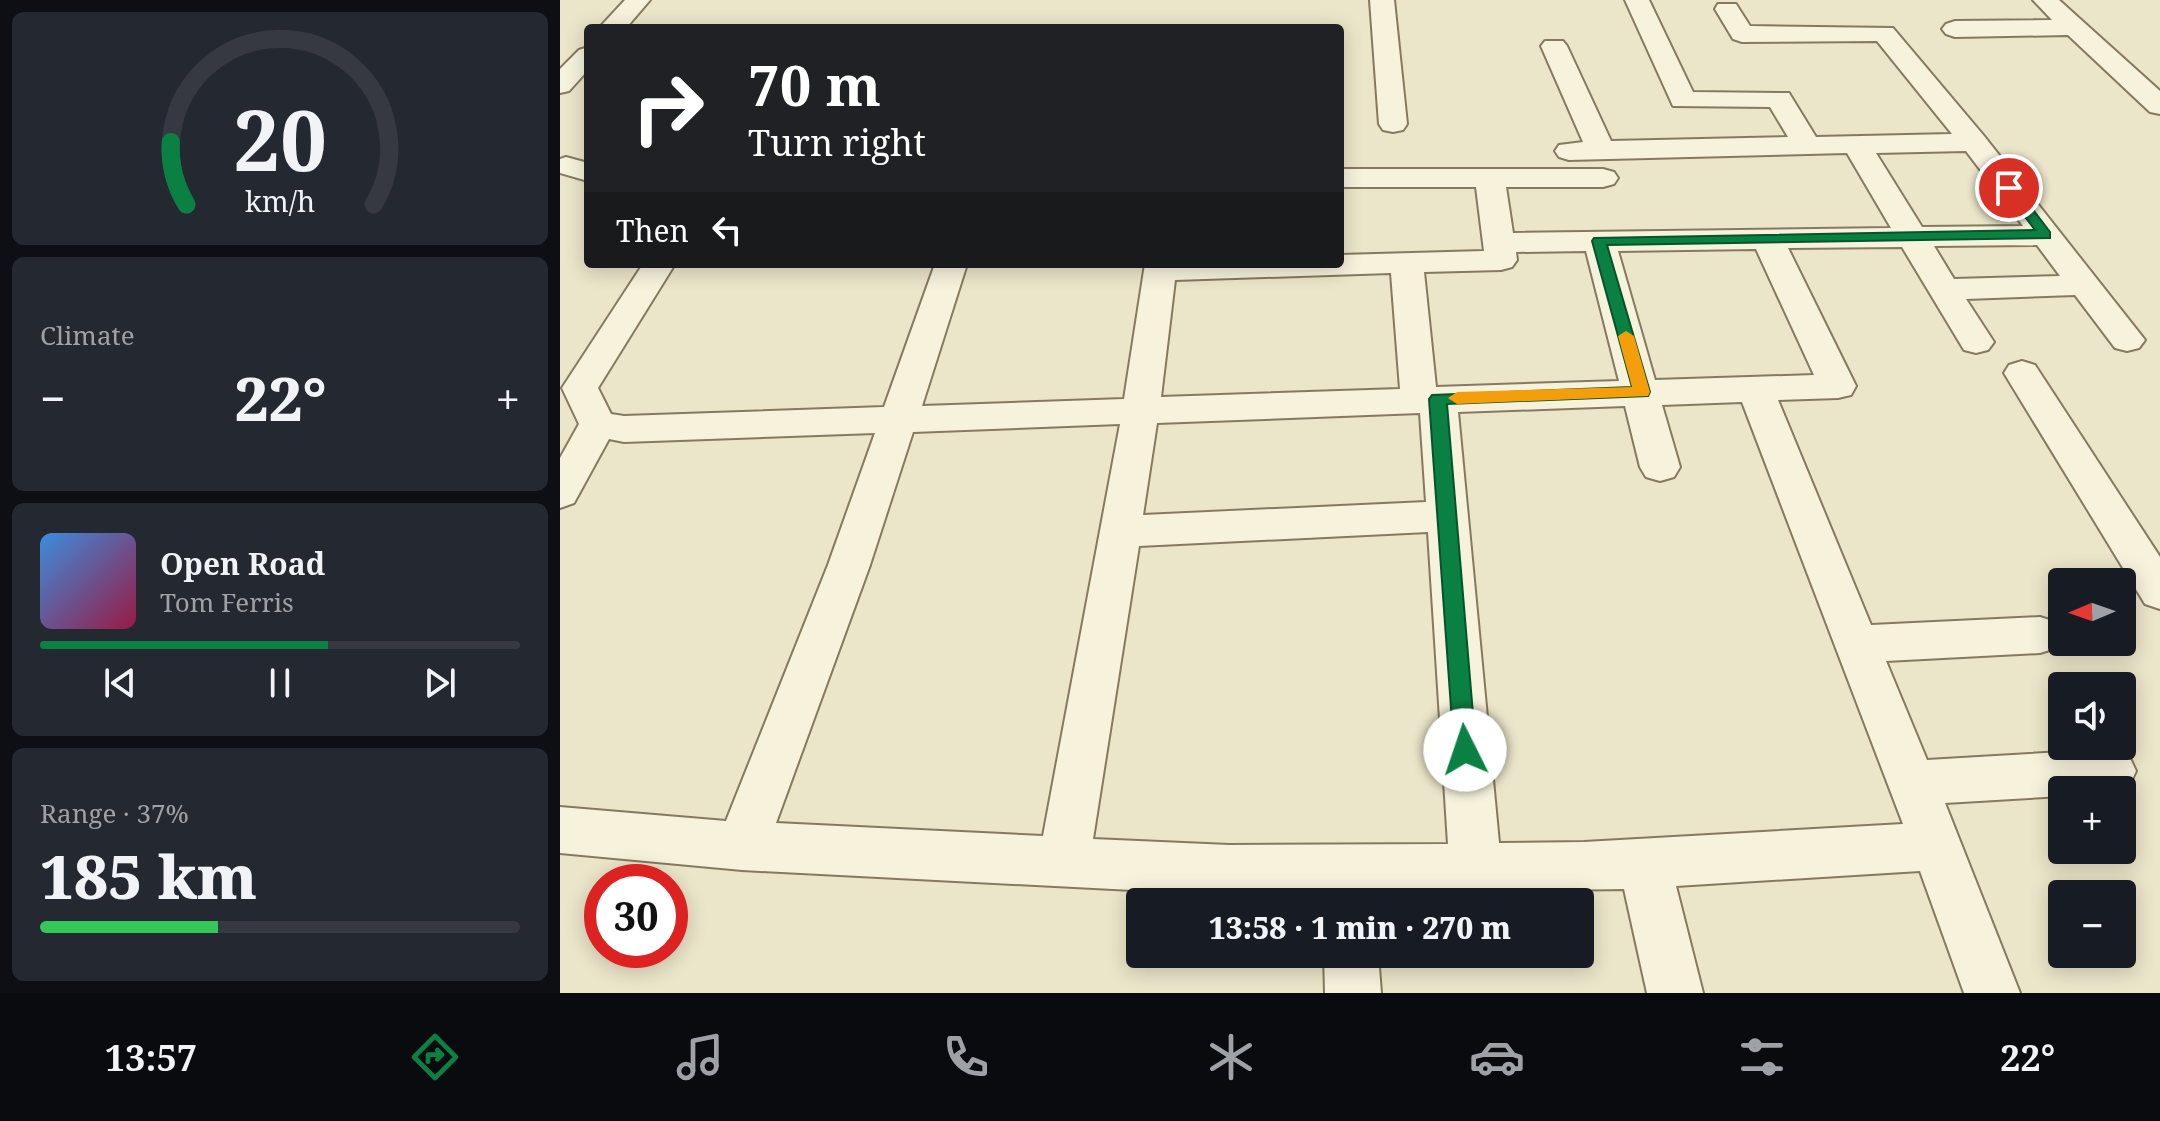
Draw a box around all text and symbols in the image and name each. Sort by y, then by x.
text: 70 m [748,46,881,122]
icon: right [616,56,720,160]
text: 20 [233,81,327,194]
text: Turn right [748,118,926,167]
pin [1975,154,2043,222]
icon: arrive [1987,166,2031,210]
text: km/h [245,181,315,220]
icon: left [705,208,749,252]
text: Then [616,210,689,251]
text: Climate [40,317,135,353]
text: 22° [234,357,326,439]
text: − [40,368,65,428]
text: + [495,368,520,428]
text: Open Road [160,543,325,584]
north arrow [2048,568,2136,656]
map controls [2048,568,2136,968]
text: Tom Ferris [160,584,294,620]
icon: previous [98,661,142,705]
icon: pause [258,661,302,705]
icon: next [418,661,462,705]
button: sound [2048,672,2136,760]
position arrow [1423,708,1507,792]
button: + [2048,776,2136,864]
text: Range · 37% [40,795,189,831]
text: 185 km [40,835,257,917]
speed limit sign: 30 [584,864,688,968]
button: − [2048,880,2136,968]
text: 13:58 · 1 min · 270 m [1209,907,1511,948]
icon: directions [407,1029,463,1085]
icon: music [672,1029,728,1085]
icon: phone [938,1029,994,1085]
icon: climate [1203,1029,1259,1085]
icon: car [1469,1029,1525,1085]
icon: filters [1734,1029,1790,1085]
text: 13:57 [105,1033,197,1082]
text: 22° [2000,1033,2055,1082]

